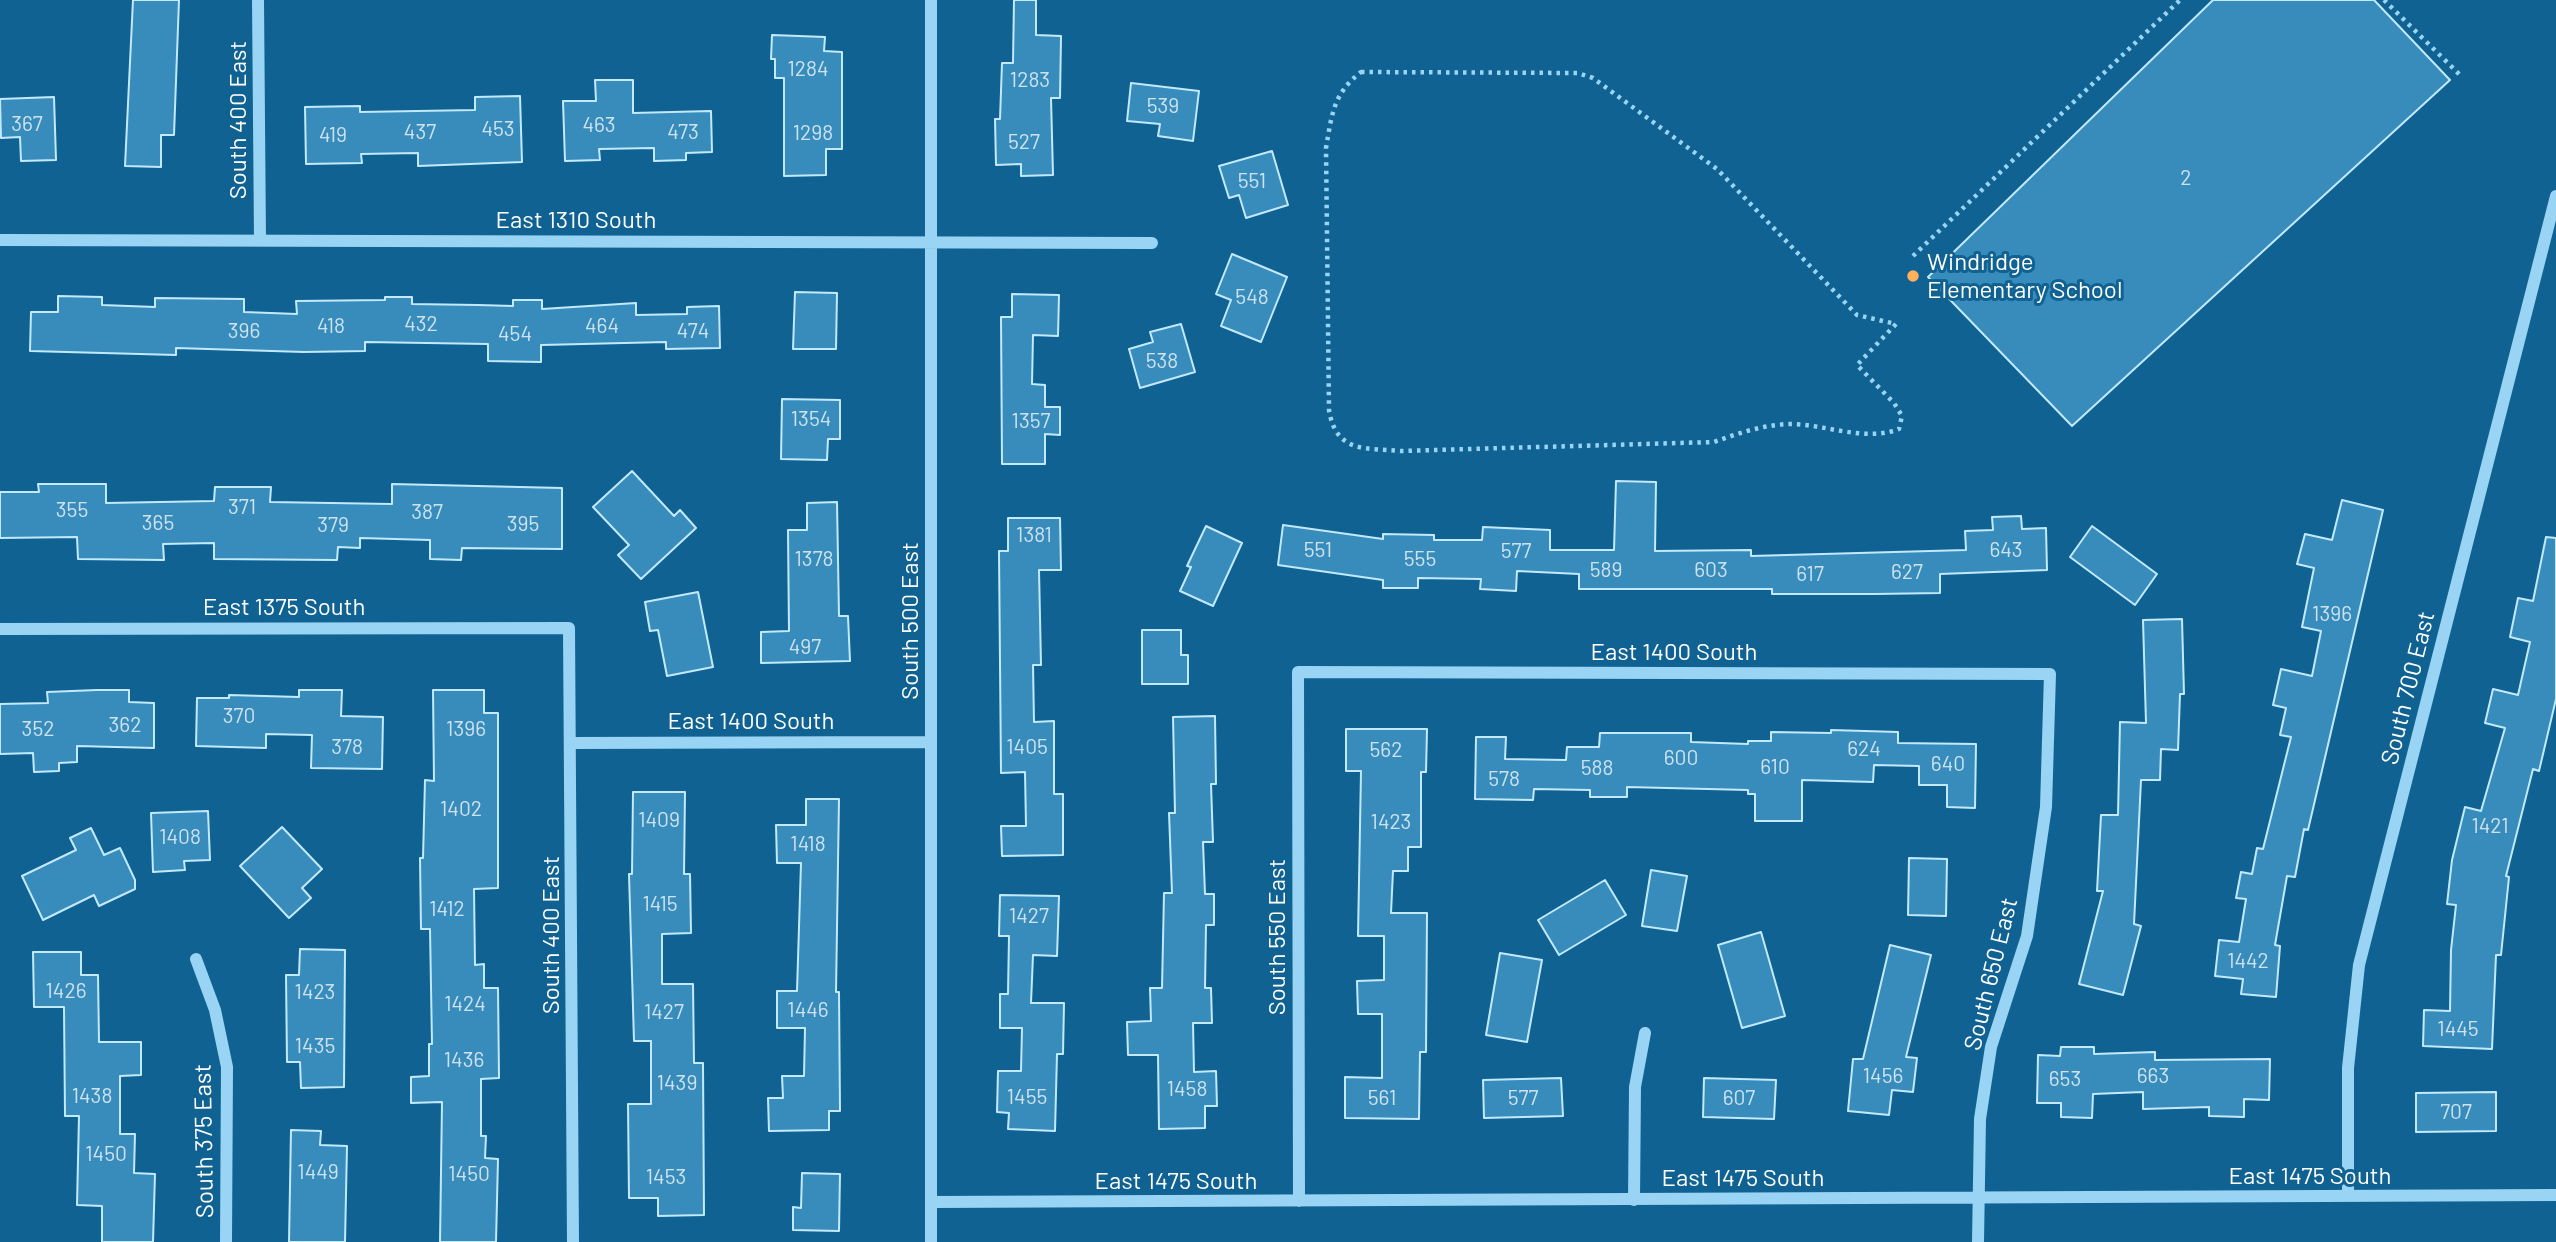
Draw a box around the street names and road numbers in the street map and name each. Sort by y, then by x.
street label: South 400 East [224,41,252,199]
street label: East 1310 South [496,206,656,234]
street label: South 500 East [896,542,924,700]
street label: East 1375 South [203,593,365,621]
street label: South 700 East [2375,608,2441,768]
street label: East 1400 South [1590,638,1758,666]
street label: East 1400 South [667,707,835,735]
street label: South 400 East [537,856,565,1014]
street label: South 550 East [1263,859,1291,1015]
street label: South 650 East [1958,895,2024,1053]
street label: South 375 East [188,1064,220,1218]
street label: East 1475 South [2229,1162,2391,1190]
street label: East 1475 South [1662,1164,1824,1192]
street label: East 1475 South [1095,1167,1257,1195]

